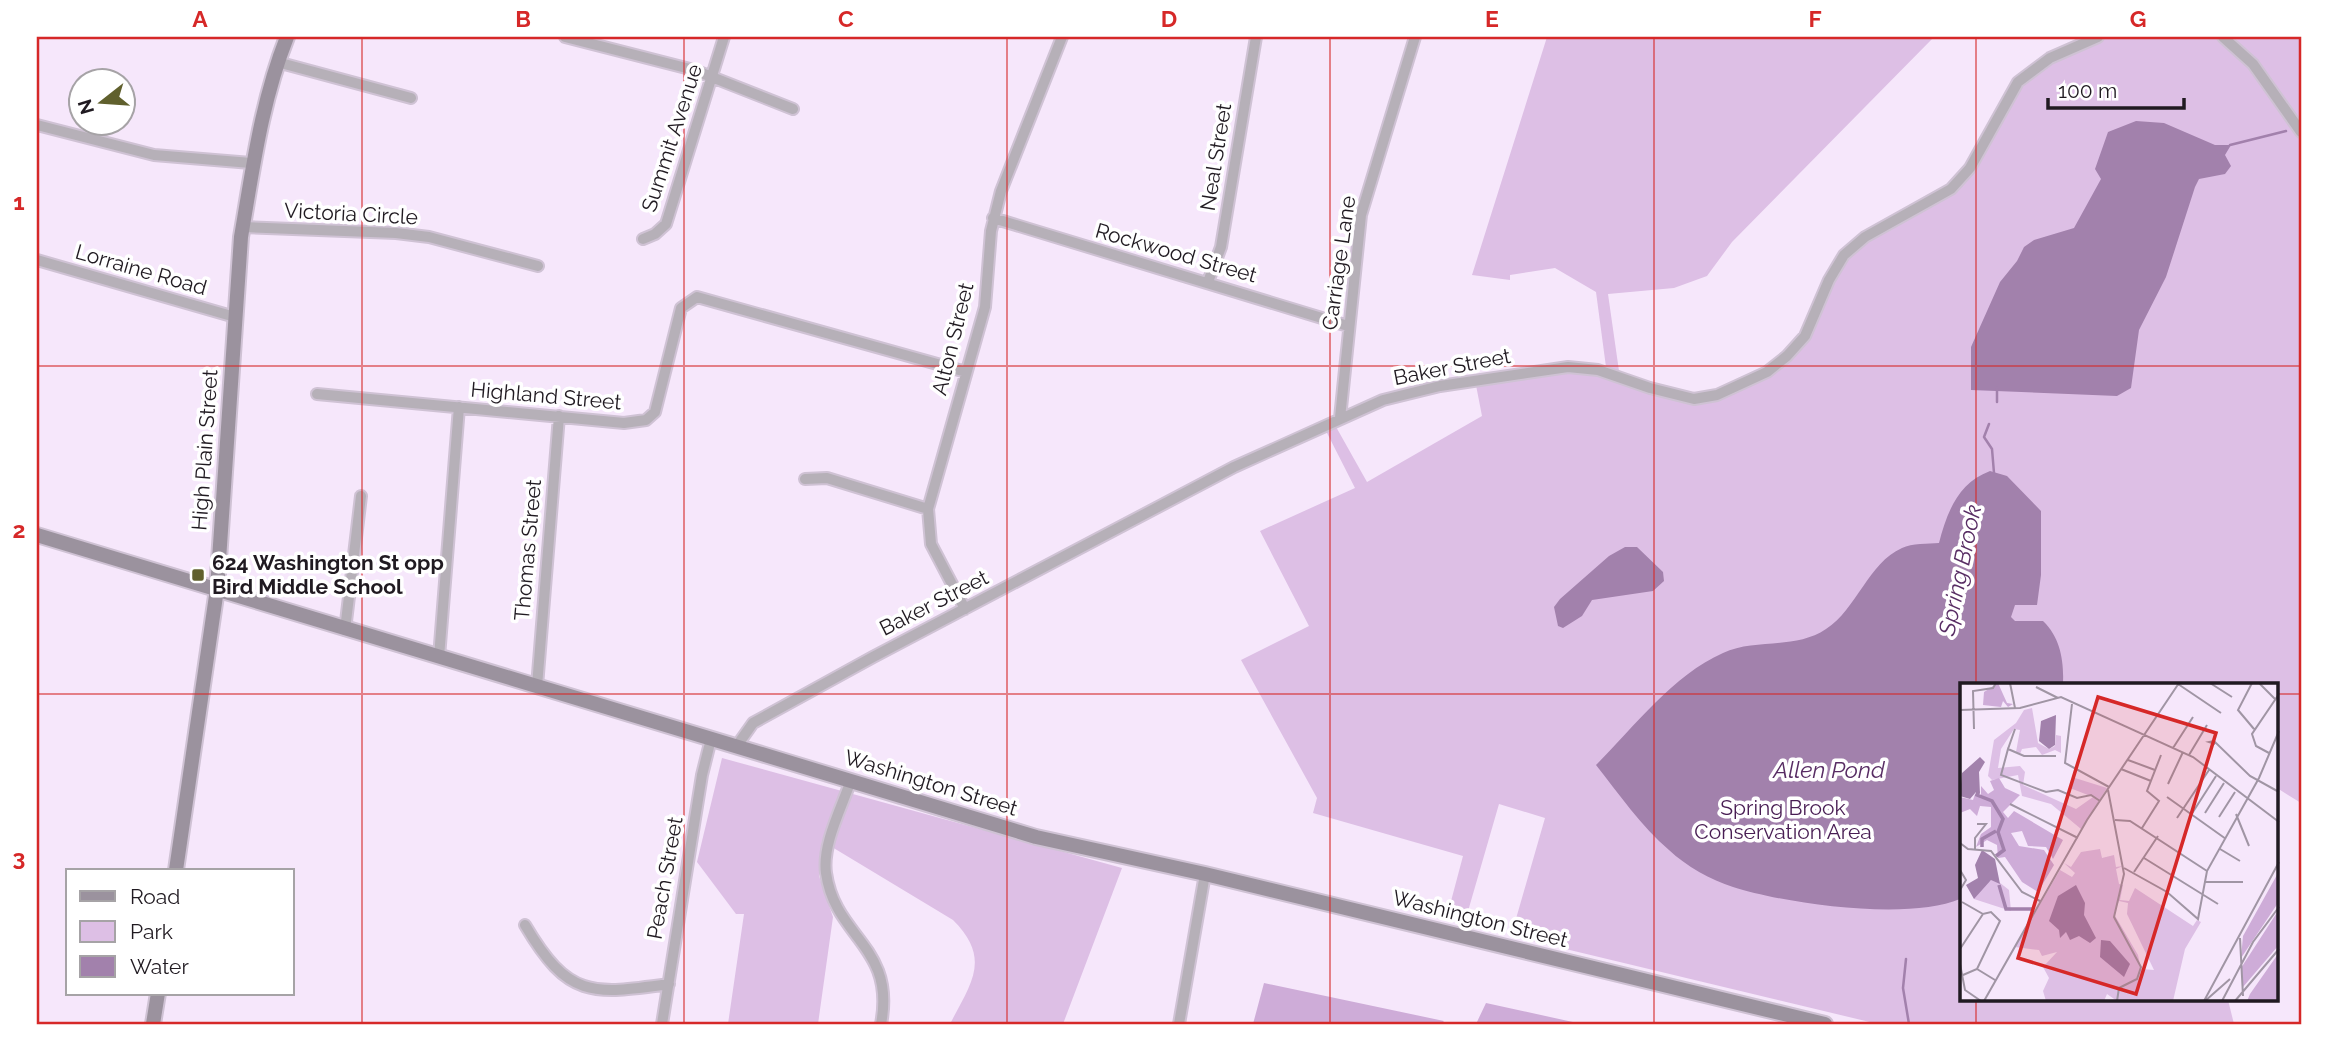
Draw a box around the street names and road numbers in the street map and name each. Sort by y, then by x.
street label: Summit Avenue [636,61,707,215]
street label: Neal Street [1195,101,1236,212]
street label: Carriage Lane [1317,194,1360,332]
street label: Victoria Circle [283,198,419,229]
street label: Rockwood Street [1093,218,1260,288]
street label: Lorraine Road [73,239,210,300]
street label: Alton Street [926,280,979,398]
street label: Baker Street [1391,343,1513,390]
street label: High Plain Street [186,369,223,531]
street label: Highland Street [470,376,623,415]
street label: Thomas Street [509,478,546,622]
street label: Baker Street [875,564,992,641]
street label: Washington Street [842,744,1021,821]
street label: Peach Street [641,815,688,941]
street label: Washington Street [1390,885,1570,952]

